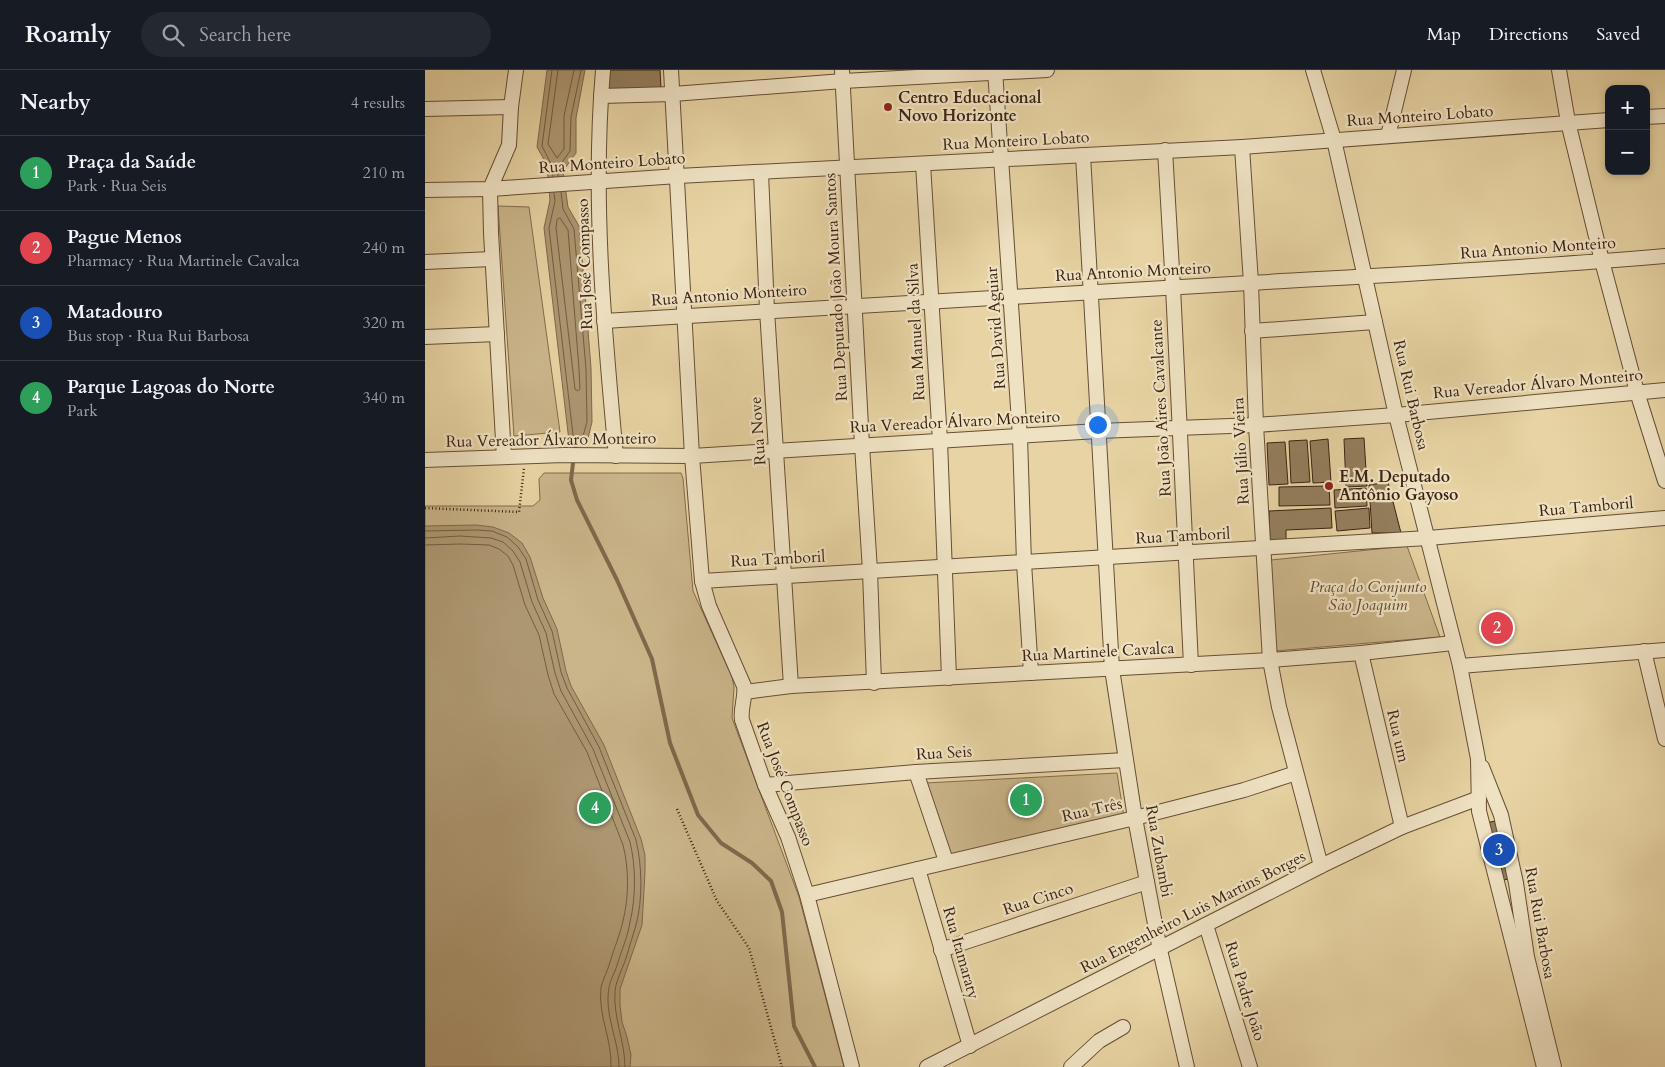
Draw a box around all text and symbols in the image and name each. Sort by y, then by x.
search box [141,12,491,57]
text: Roamly [25,18,111,51]
icon: search [159,21,187,49]
text: Search here [199,22,291,48]
text: Map [1427,22,1461,47]
text: Directions [1489,22,1568,47]
text: Saved [1596,22,1640,47]
map controls [1605,85,1650,175]
button: + [1605,85,1650,130]
place label: Centro Educacional Novo Horizonte [898,87,1042,127]
text: Nearby [20,88,91,117]
text: 4 results [351,92,405,114]
street label: Rua Monteiro Lobato [1346,100,1494,132]
marker: Centro Educacional Novo Horizonte [882,101,894,113]
street label: Rua Monteiro Lobato [942,126,1090,156]
button: − [1605,130,1650,175]
street label: Rua Monteiro Lobato [538,147,686,179]
text: Praça da Saúde [67,149,196,175]
text: 1 [32,162,40,184]
text: 210 m [363,162,405,184]
street label: Rua Deputado João Moura Santos [819,172,853,402]
text: Park · Rua Seis [67,175,167,197]
street label: Rua José Compasso [572,198,598,330]
text: Pague Menos [67,224,182,250]
street label: Rua Antonio Monteiro [1459,232,1617,264]
text: 2 [32,237,40,259]
text: 240 m [363,237,405,259]
text: Pharmacy · Rua Martinele Cavalca [67,250,300,272]
street label: Rua Antonio Monteiro [1055,257,1212,287]
street label: Rua Manuel da Silva [901,262,931,401]
street label: Rua David Aguiar [981,266,1011,390]
street label: Rua Antonio Monteiro [650,279,808,311]
text: Matadouro [67,299,163,325]
text: 3 [32,312,40,334]
text: 320 m [363,312,405,334]
street label: Rua João Aires Cavalcante [1145,319,1177,497]
text: Bus stop · Rua Rui Barbosa [67,325,249,347]
street label: Rua Rui Barbosa [1388,338,1434,453]
street label: Rua Vereador Álvaro Monteiro [1432,364,1644,404]
text: Parque Lagoas do Norte [67,374,275,400]
text: 4 [32,387,40,409]
text: 340 m [363,387,405,409]
street label: Rua Nove [745,396,771,466]
street label: Rua Júlio Vieira [1227,397,1255,505]
text: Park [67,400,98,422]
street label: Rua Vereador Álvaro Monteiro [849,405,1061,439]
your location [1085,412,1111,438]
street label: Rua Vereador Álvaro Monteiro [445,427,657,453]
place label: E.M. Deputado Antônio Gayoso [1339,466,1458,506]
marker: E.M. Deputado Antônio Gayoso [1323,480,1335,492]
street label: Rua Tamboril [1538,492,1634,522]
street label: Rua Tamboril [1135,523,1231,549]
street label: Rua Tamboril [730,546,826,572]
park label: Praça do Conjunto São Joaquim [1310,576,1427,616]
pin: 2 [1481,609,1513,647]
street label: Rua Martinele Cavalca [1021,637,1175,667]
street label: Rua um [1381,708,1415,765]
street label: Rua José Compasso [751,719,819,850]
street label: Rua Seis [915,741,973,765]
pin: 1 [1010,781,1042,819]
pin: 4 [579,789,611,827]
street label: Rua Três [1060,792,1124,828]
street label: Rua Zubambi [1140,803,1178,899]
pin: 3 [1483,831,1515,869]
street label: Rua Engenheiro Luis Martins Borges [1076,845,1310,979]
street label: Rua Rui Barbosa [1519,866,1561,981]
street label: Rua Cinco [1000,877,1076,921]
street label: Rua Itamaraty [937,904,985,1002]
street label: Rua Padre João [1219,939,1271,1044]

